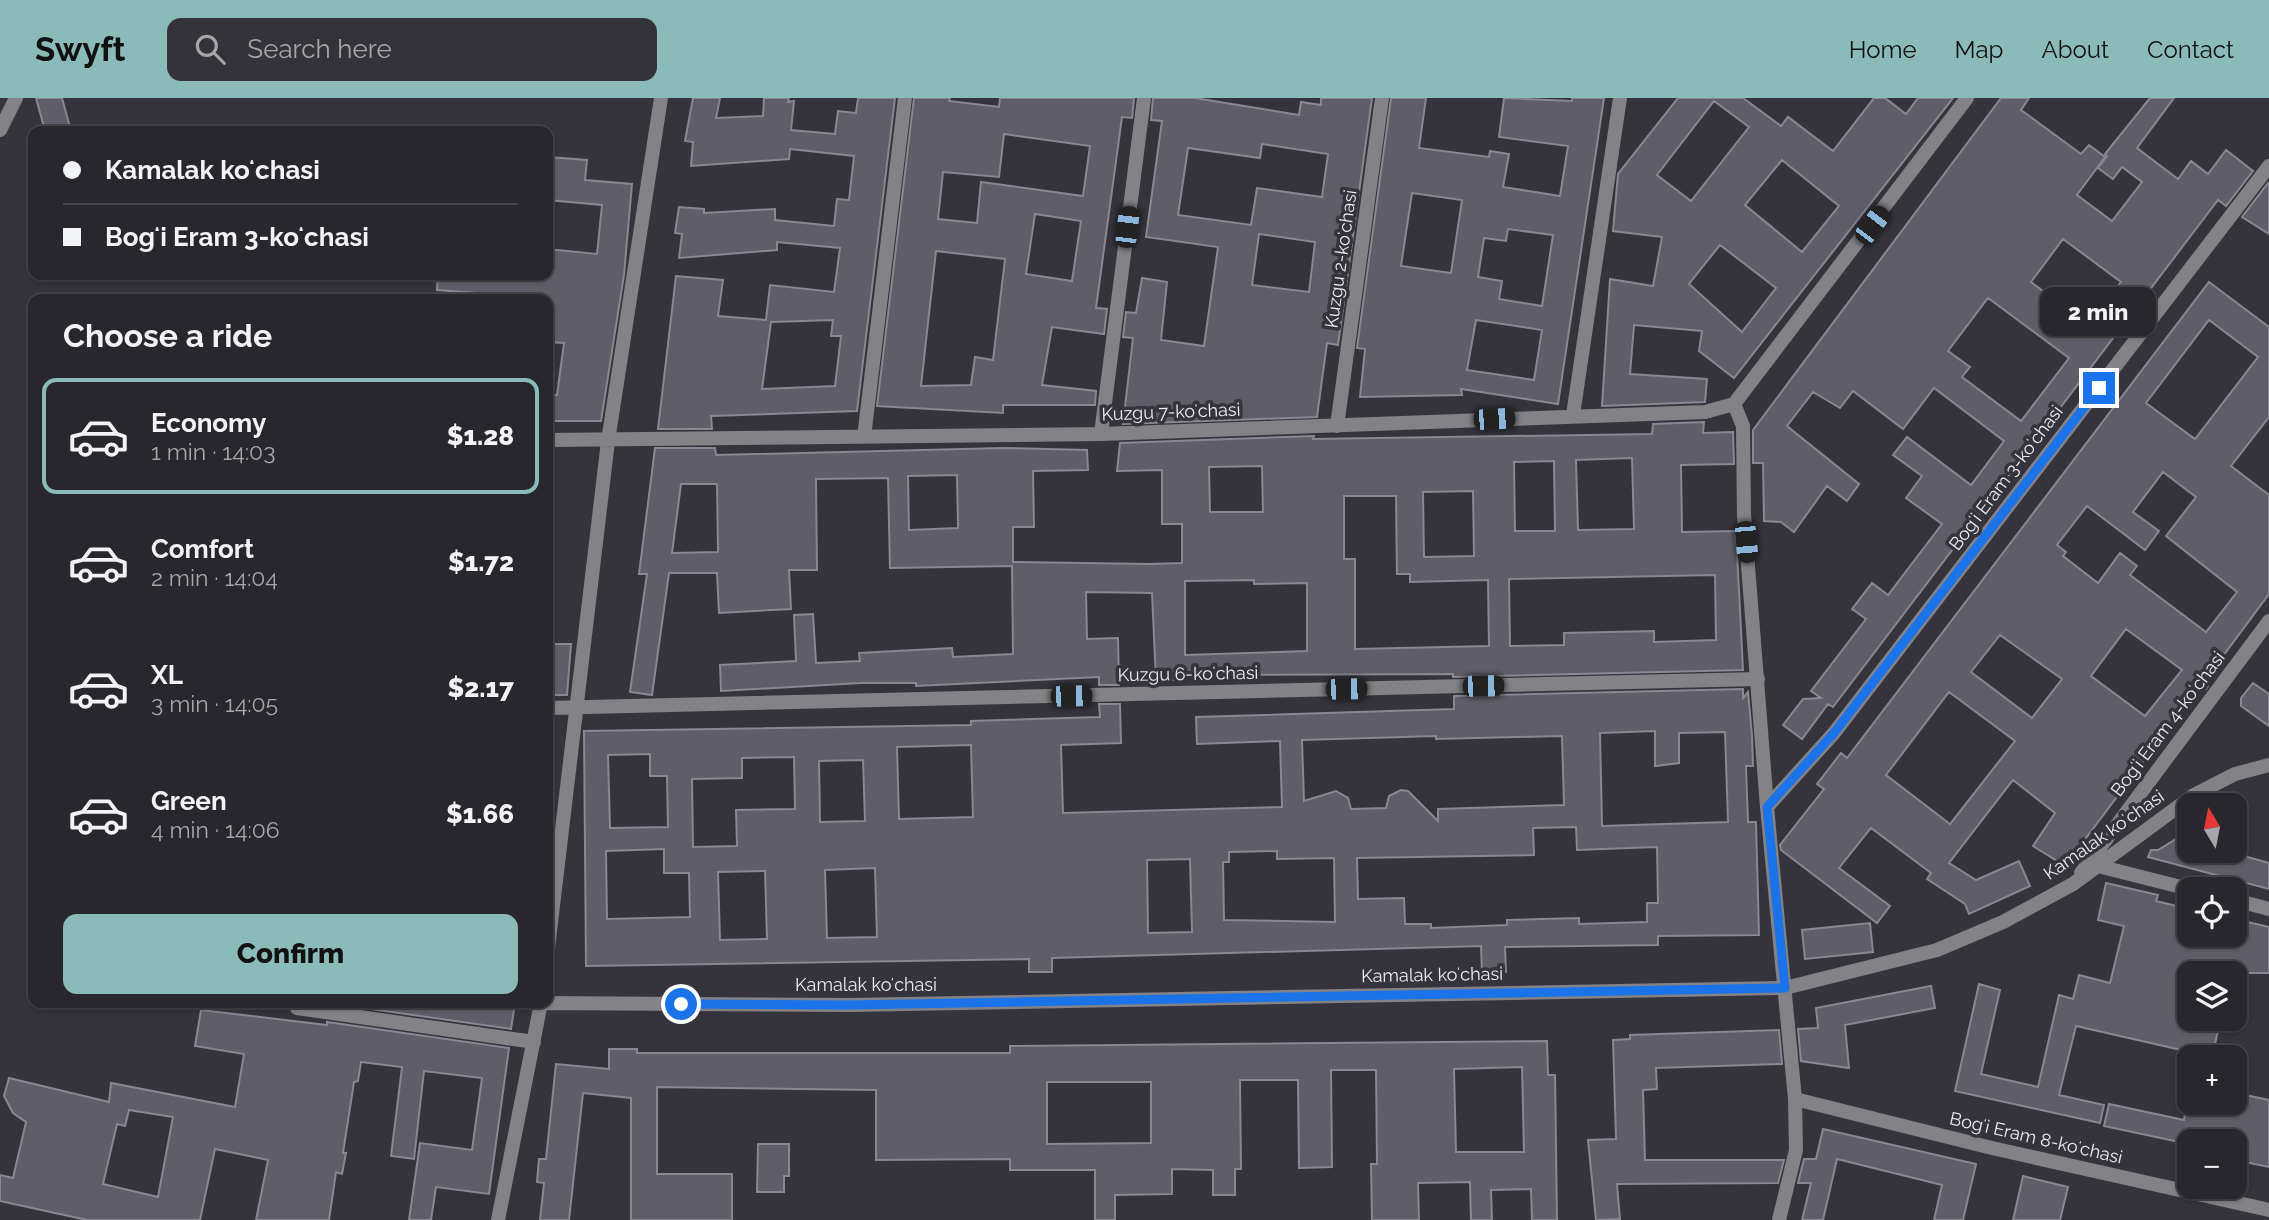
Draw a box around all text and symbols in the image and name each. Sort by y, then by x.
search box [167,18,657,81]
text: Swyft [35,30,125,69]
icon: search [191,30,229,68]
text: Search here [247,34,392,64]
text: Home [1849,35,1917,64]
text: Map [1955,35,2003,64]
text: About [2041,35,2109,64]
text: Contact [2147,35,2234,64]
text: Kamalak koʻchasi [105,155,320,185]
street label: Kuzgu 2-koʻchasi [1320,188,1361,329]
car [1851,202,1894,248]
car [1115,205,1140,249]
text: Bogʻi Eram 3-koʻchasi [105,222,369,252]
callout: 2 min [2041,286,2157,336]
text: 2 min [2068,298,2128,325]
text: Choose a ride [63,317,272,354]
route end [2083,372,2115,404]
street label: Kuzgu 7-koʻchasi [1101,399,1241,424]
street label: Bogʻi Eram 3-koʻchasi [1944,401,2067,554]
icon: car [67,405,130,468]
car [1473,407,1516,431]
text: Economy [151,408,266,438]
text: $1.28 [447,421,514,451]
text: 1 min · 14:03 [151,438,275,465]
car [1734,520,1759,564]
icon: car [67,531,130,594]
text: Comfort [151,534,254,564]
text: $1.72 [448,547,514,577]
text: 2 min · 14:04 [151,564,278,591]
street label: Bogʻi Eram 4-koʻchasi [2106,647,2229,800]
icon: car [67,657,130,720]
text: XL [151,660,183,690]
street label: Kuzgu 6-koʻchasi [1117,662,1259,685]
text: $2.17 [448,673,514,703]
car [1462,675,1505,697]
car [1325,678,1368,700]
car [1050,685,1093,707]
text: 3 min · 14:05 [151,690,278,717]
icon: car [67,783,130,846]
street label: Kamalak koʻchasi [2040,785,2168,884]
text: Green [151,786,227,816]
north arrow [2177,793,2247,863]
map controls [2177,793,2247,1199]
text: $1.66 [446,799,514,829]
text: 4 min · 14:06 [151,816,280,843]
button: locate [2177,877,2247,947]
button: Confirm [63,914,518,994]
button: layers [2177,961,2247,1031]
street label: Kamalak koʻchasi [1361,963,1503,986]
street label: Kamalak koʻchasi [795,974,937,995]
route start [665,988,697,1020]
button: + [2177,1045,2247,1115]
street label: Bogʻi Eram 8-koʻchasi [1948,1107,2125,1168]
button: − [2177,1129,2247,1199]

